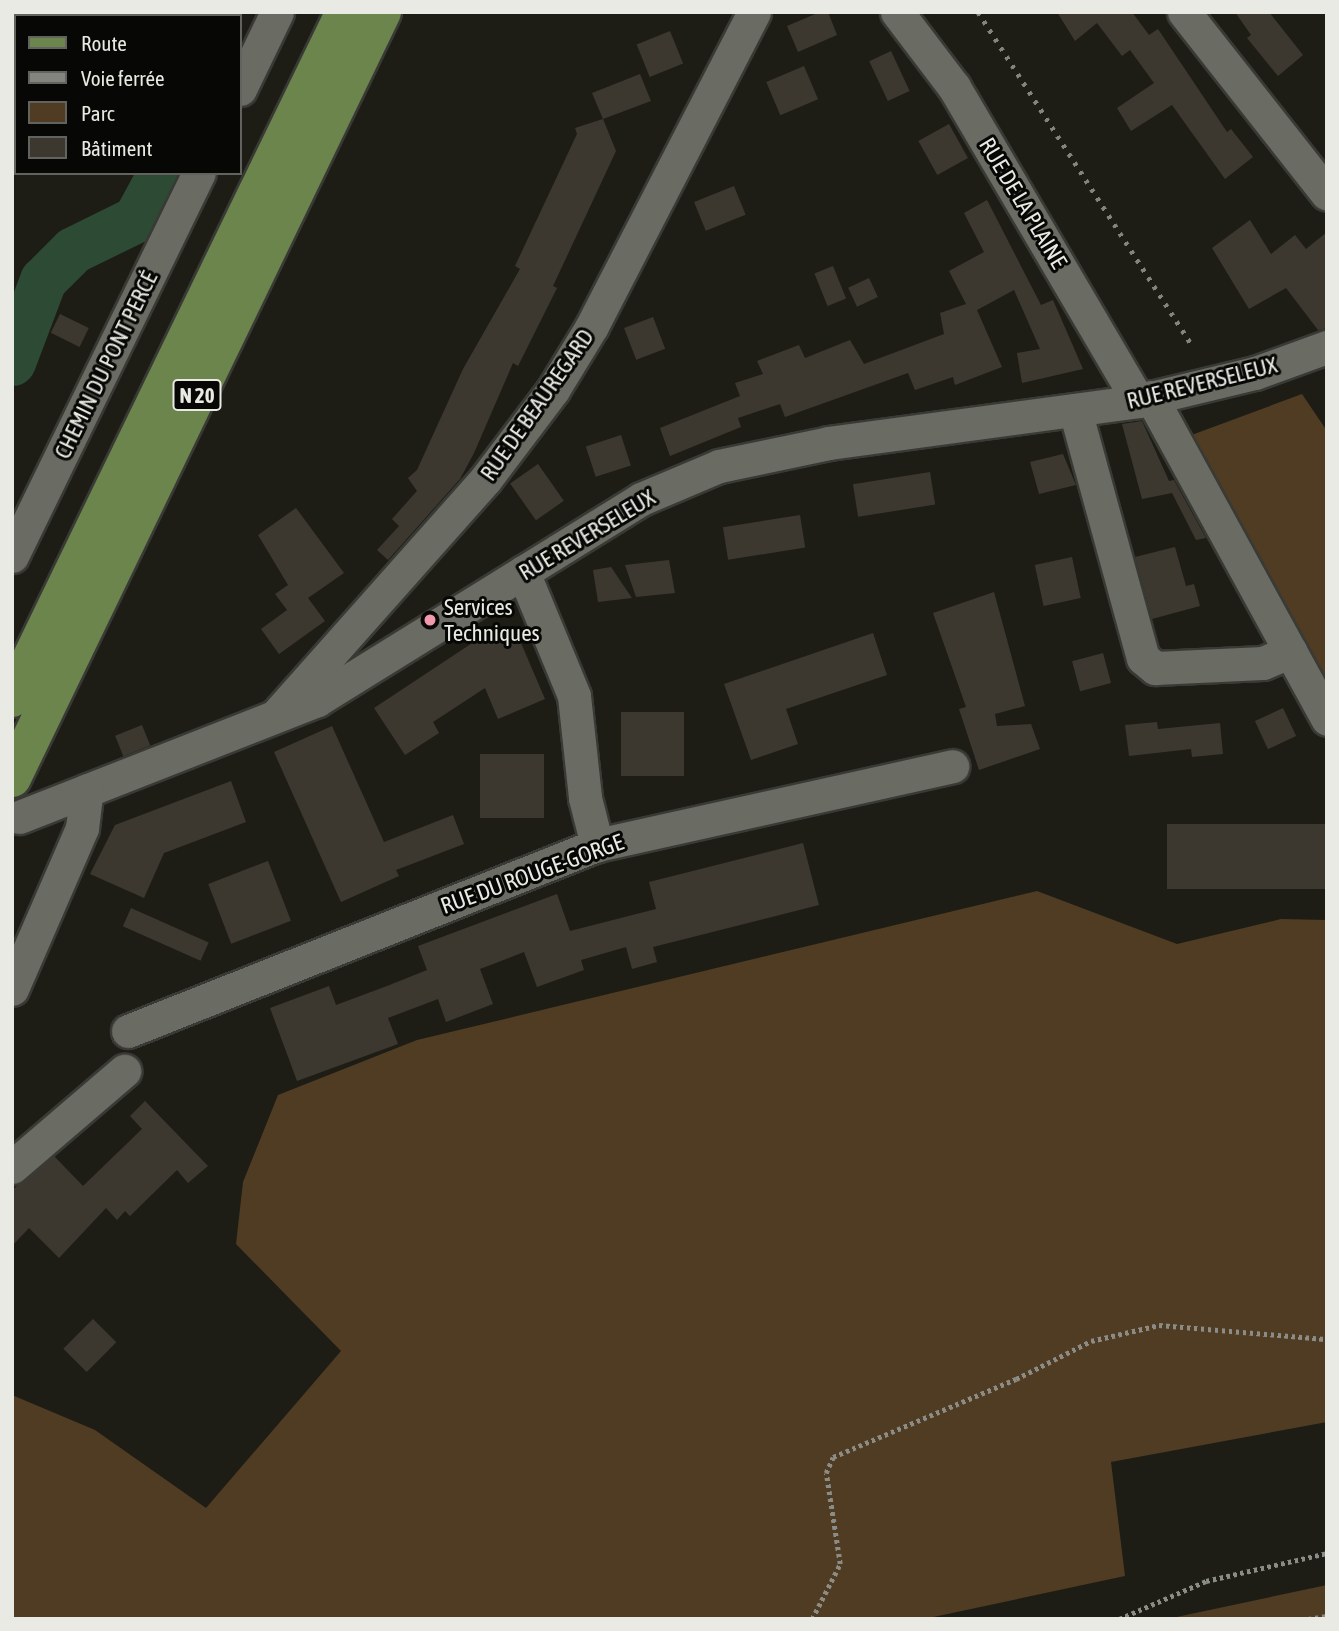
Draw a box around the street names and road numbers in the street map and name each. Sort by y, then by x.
street label: RUE DE LA PLAINE [973,133,1073,273]
street label: CHEMIN DU PONT PERCÉ [49,267,163,463]
street label: RUE DE BEAUREGARD [474,324,600,486]
street label: RUE REVERSELEUX [1124,351,1280,415]
road number: N 20 [171,378,223,412]
street label: RUE REVERSELEUX [514,484,660,586]
street label: RUE DU ROUGE-GORGE [437,828,627,920]

